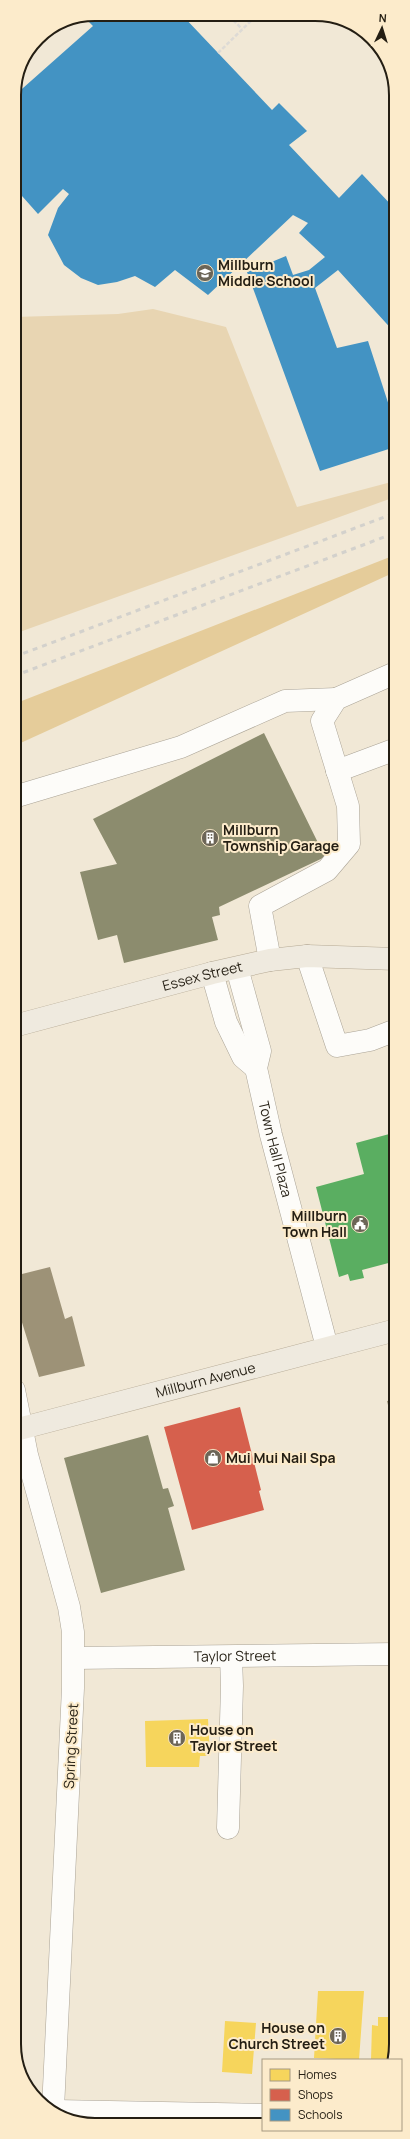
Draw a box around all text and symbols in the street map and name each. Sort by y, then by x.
north arrow [362,8,402,48]
text: N [378,10,387,25]
place label: Millburn Middle School [218,255,314,290]
school or university icon: Millburn Middle School [195,263,215,283]
place label: Millburn Township Garage [223,820,339,855]
building icon: Millburn Township Garage [200,828,220,848]
street label: Essex Street [160,956,245,995]
street label: Town Hall Plaza [255,1099,297,1199]
place label: Millburn Town Hall [282,1206,347,1241]
public building icon: Millburn Town Hall [350,1214,370,1234]
street label: Millburn Avenue [153,1357,257,1402]
shop icon: Mui Mui Nail Spa [203,1448,223,1468]
place label: Mui Mui Nail Spa [226,1448,336,1467]
street label: Taylor Street [194,1645,277,1666]
street label: Spring Street [59,1702,82,1789]
place label: House on Taylor Street [190,1720,278,1755]
building icon: House on Taylor Street [167,1728,187,1748]
place label: House on Church Street [228,2018,325,2053]
building icon: House on Church Street [328,2026,348,2046]
legend [262,2059,402,2131]
text: Homes [298,2066,337,2083]
text: Shops [298,2086,333,2103]
text: Schools [298,2106,342,2123]

